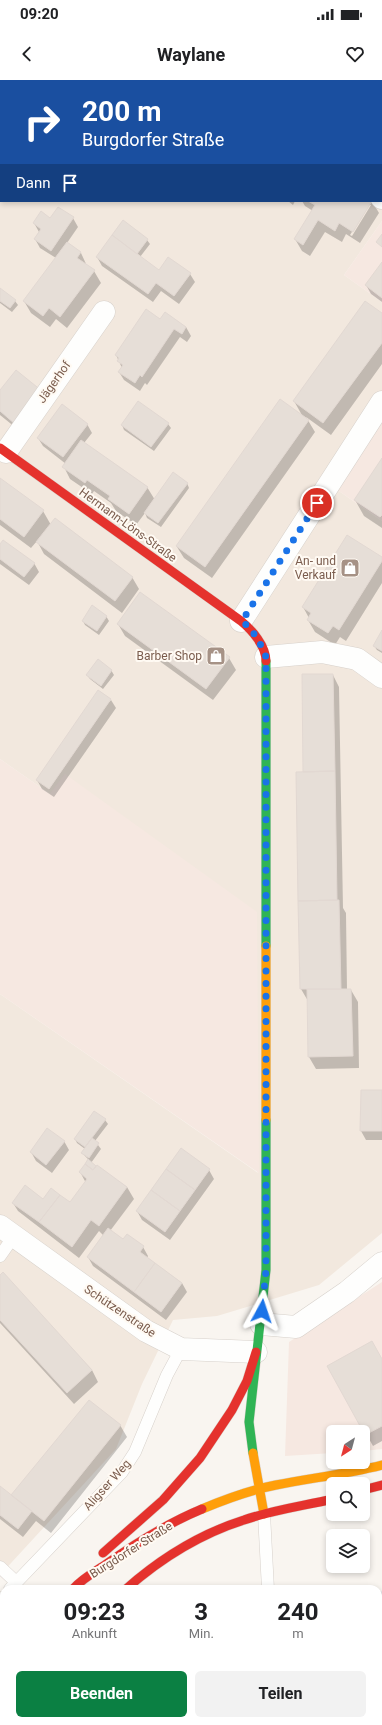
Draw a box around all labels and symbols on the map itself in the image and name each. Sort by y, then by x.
street label: Jägerhof [35,358,74,406]
street label: Hermann-Löns-Straße [77,485,179,565]
pin [300,486,334,520]
place label: An- und Verkauf [295,554,337,582]
shop icon: An- und Verkauf [339,557,361,579]
shop icon: Barber Shop [205,645,227,667]
place label: Barber Shop [136,649,202,663]
street label: Schützenstraße [82,1282,158,1340]
position arrow [241,1290,283,1332]
north arrow [326,1425,370,1469]
street label: Aligser Weg [81,1457,133,1513]
street label: Burgdorfer Straße [87,1519,175,1581]

